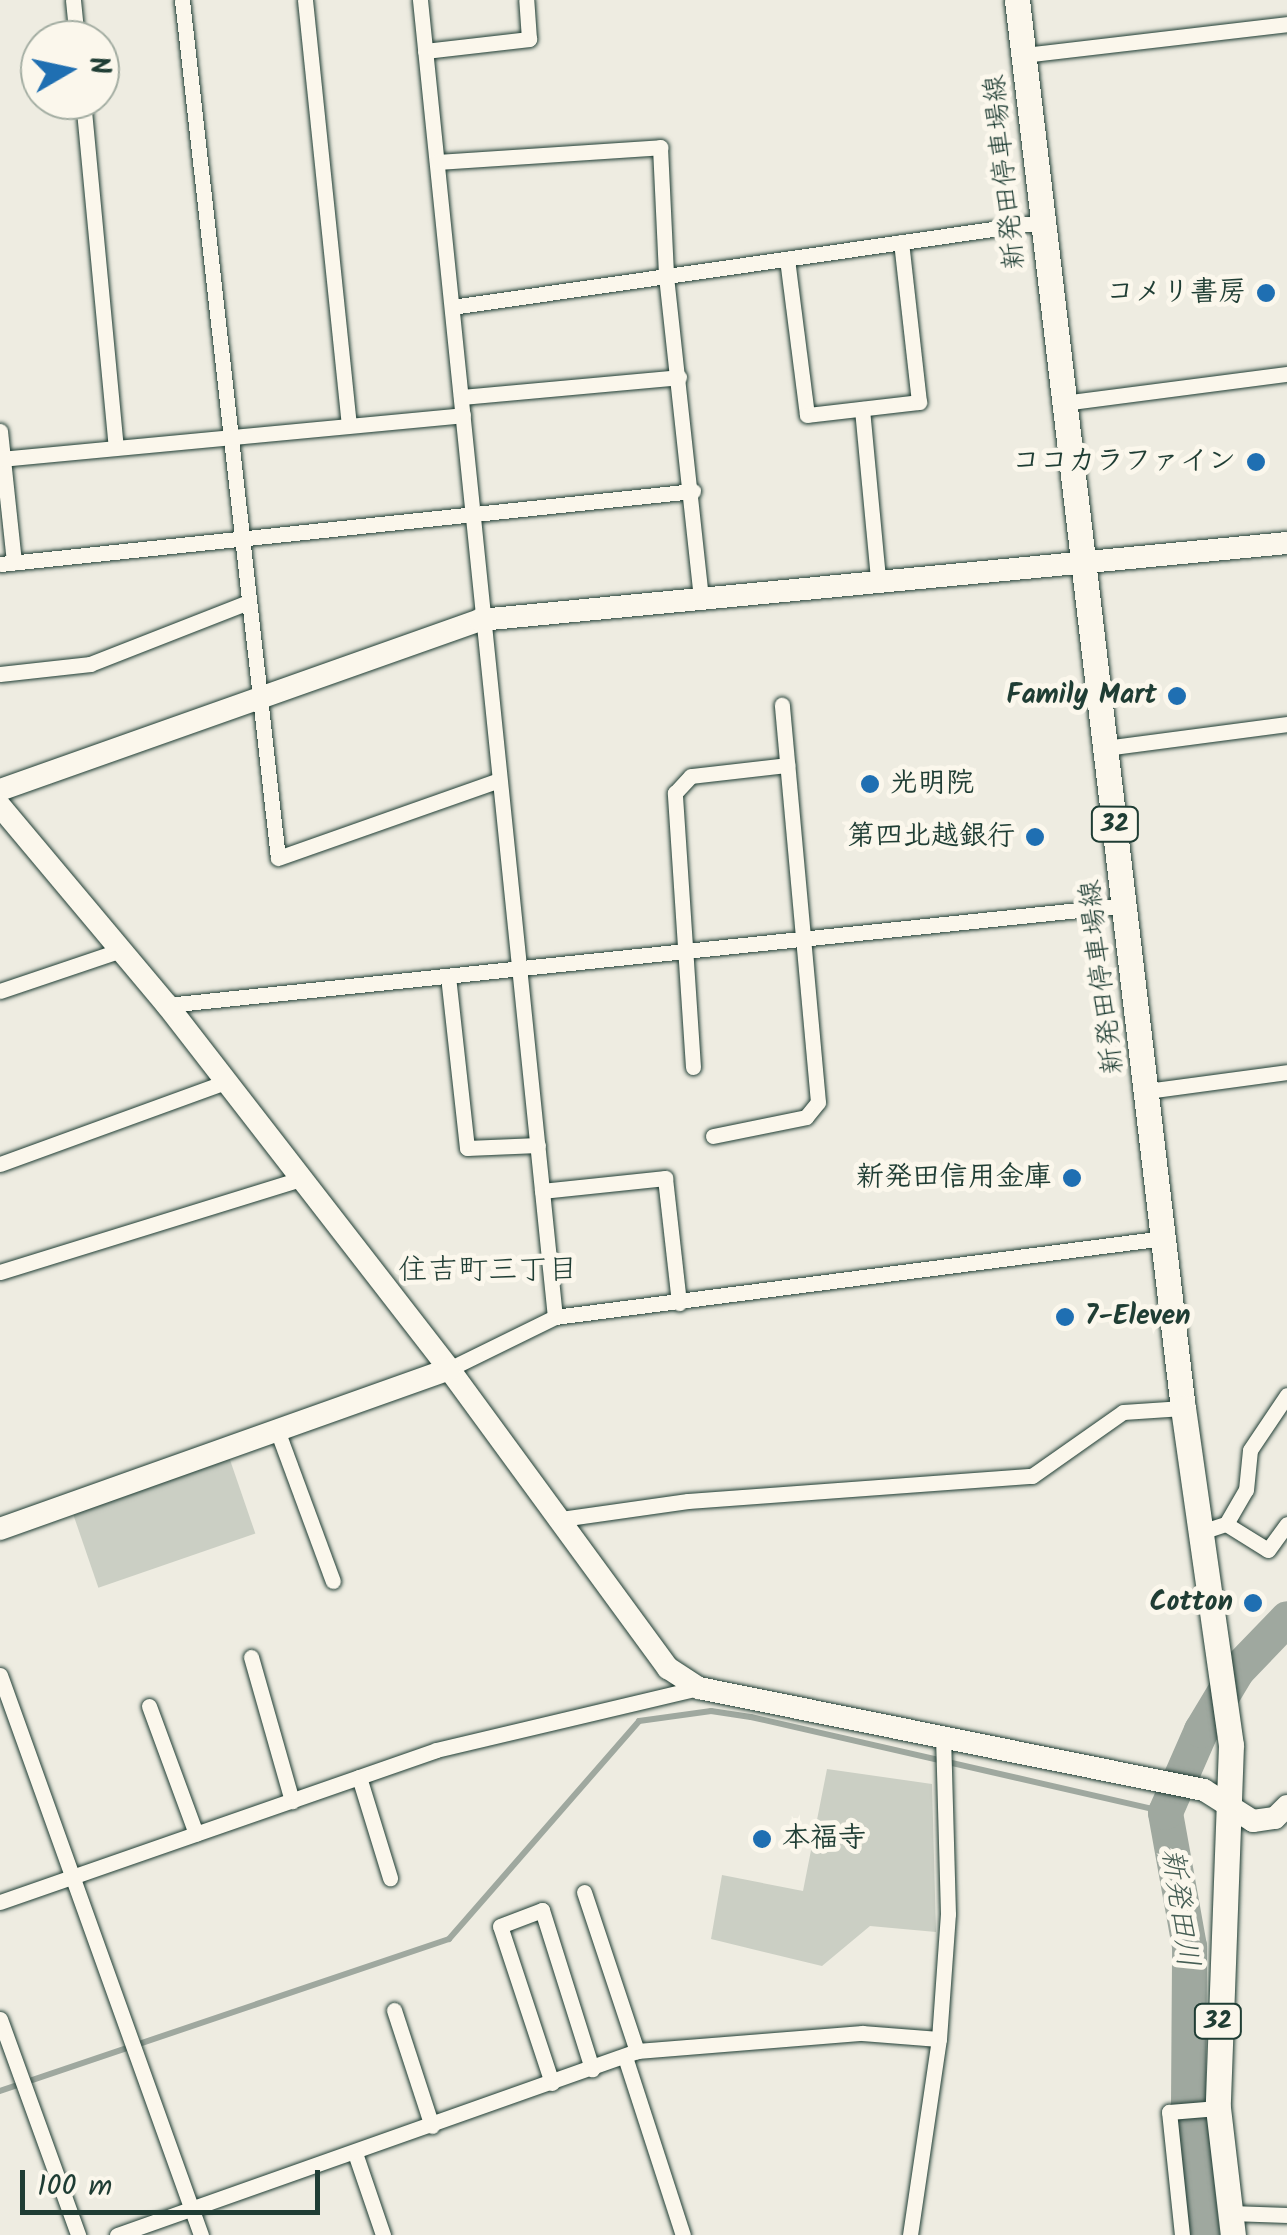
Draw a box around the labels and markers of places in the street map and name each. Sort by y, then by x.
place label: コメリ書房 [1106,276,1246,310]
marker: コメリ書房 [1255,282,1277,304]
place label: ココカラファイン [1012,445,1236,479]
marker: ココカラファイン [1245,451,1267,473]
place label: Family Mart [1006,679,1157,713]
marker: Family Mart [1166,685,1188,707]
place label: 光明院 [890,767,974,801]
marker: 光明院 [859,773,881,795]
place label: 第四北越銀行 [847,820,1015,854]
marker: 第四北越銀行 [1024,826,1046,848]
place label: 新発田信用金庫 [856,1161,1052,1195]
marker: 新発田信用金庫 [1061,1167,1083,1189]
place label: 7-Eleven [1085,1300,1191,1334]
marker: 7-Eleven [1054,1306,1076,1328]
place label: Cotton [1149,1586,1233,1620]
marker: Cotton [1242,1592,1264,1614]
place label: 本福寺 [782,1822,866,1856]
marker: 本福寺 [751,1828,773,1850]

